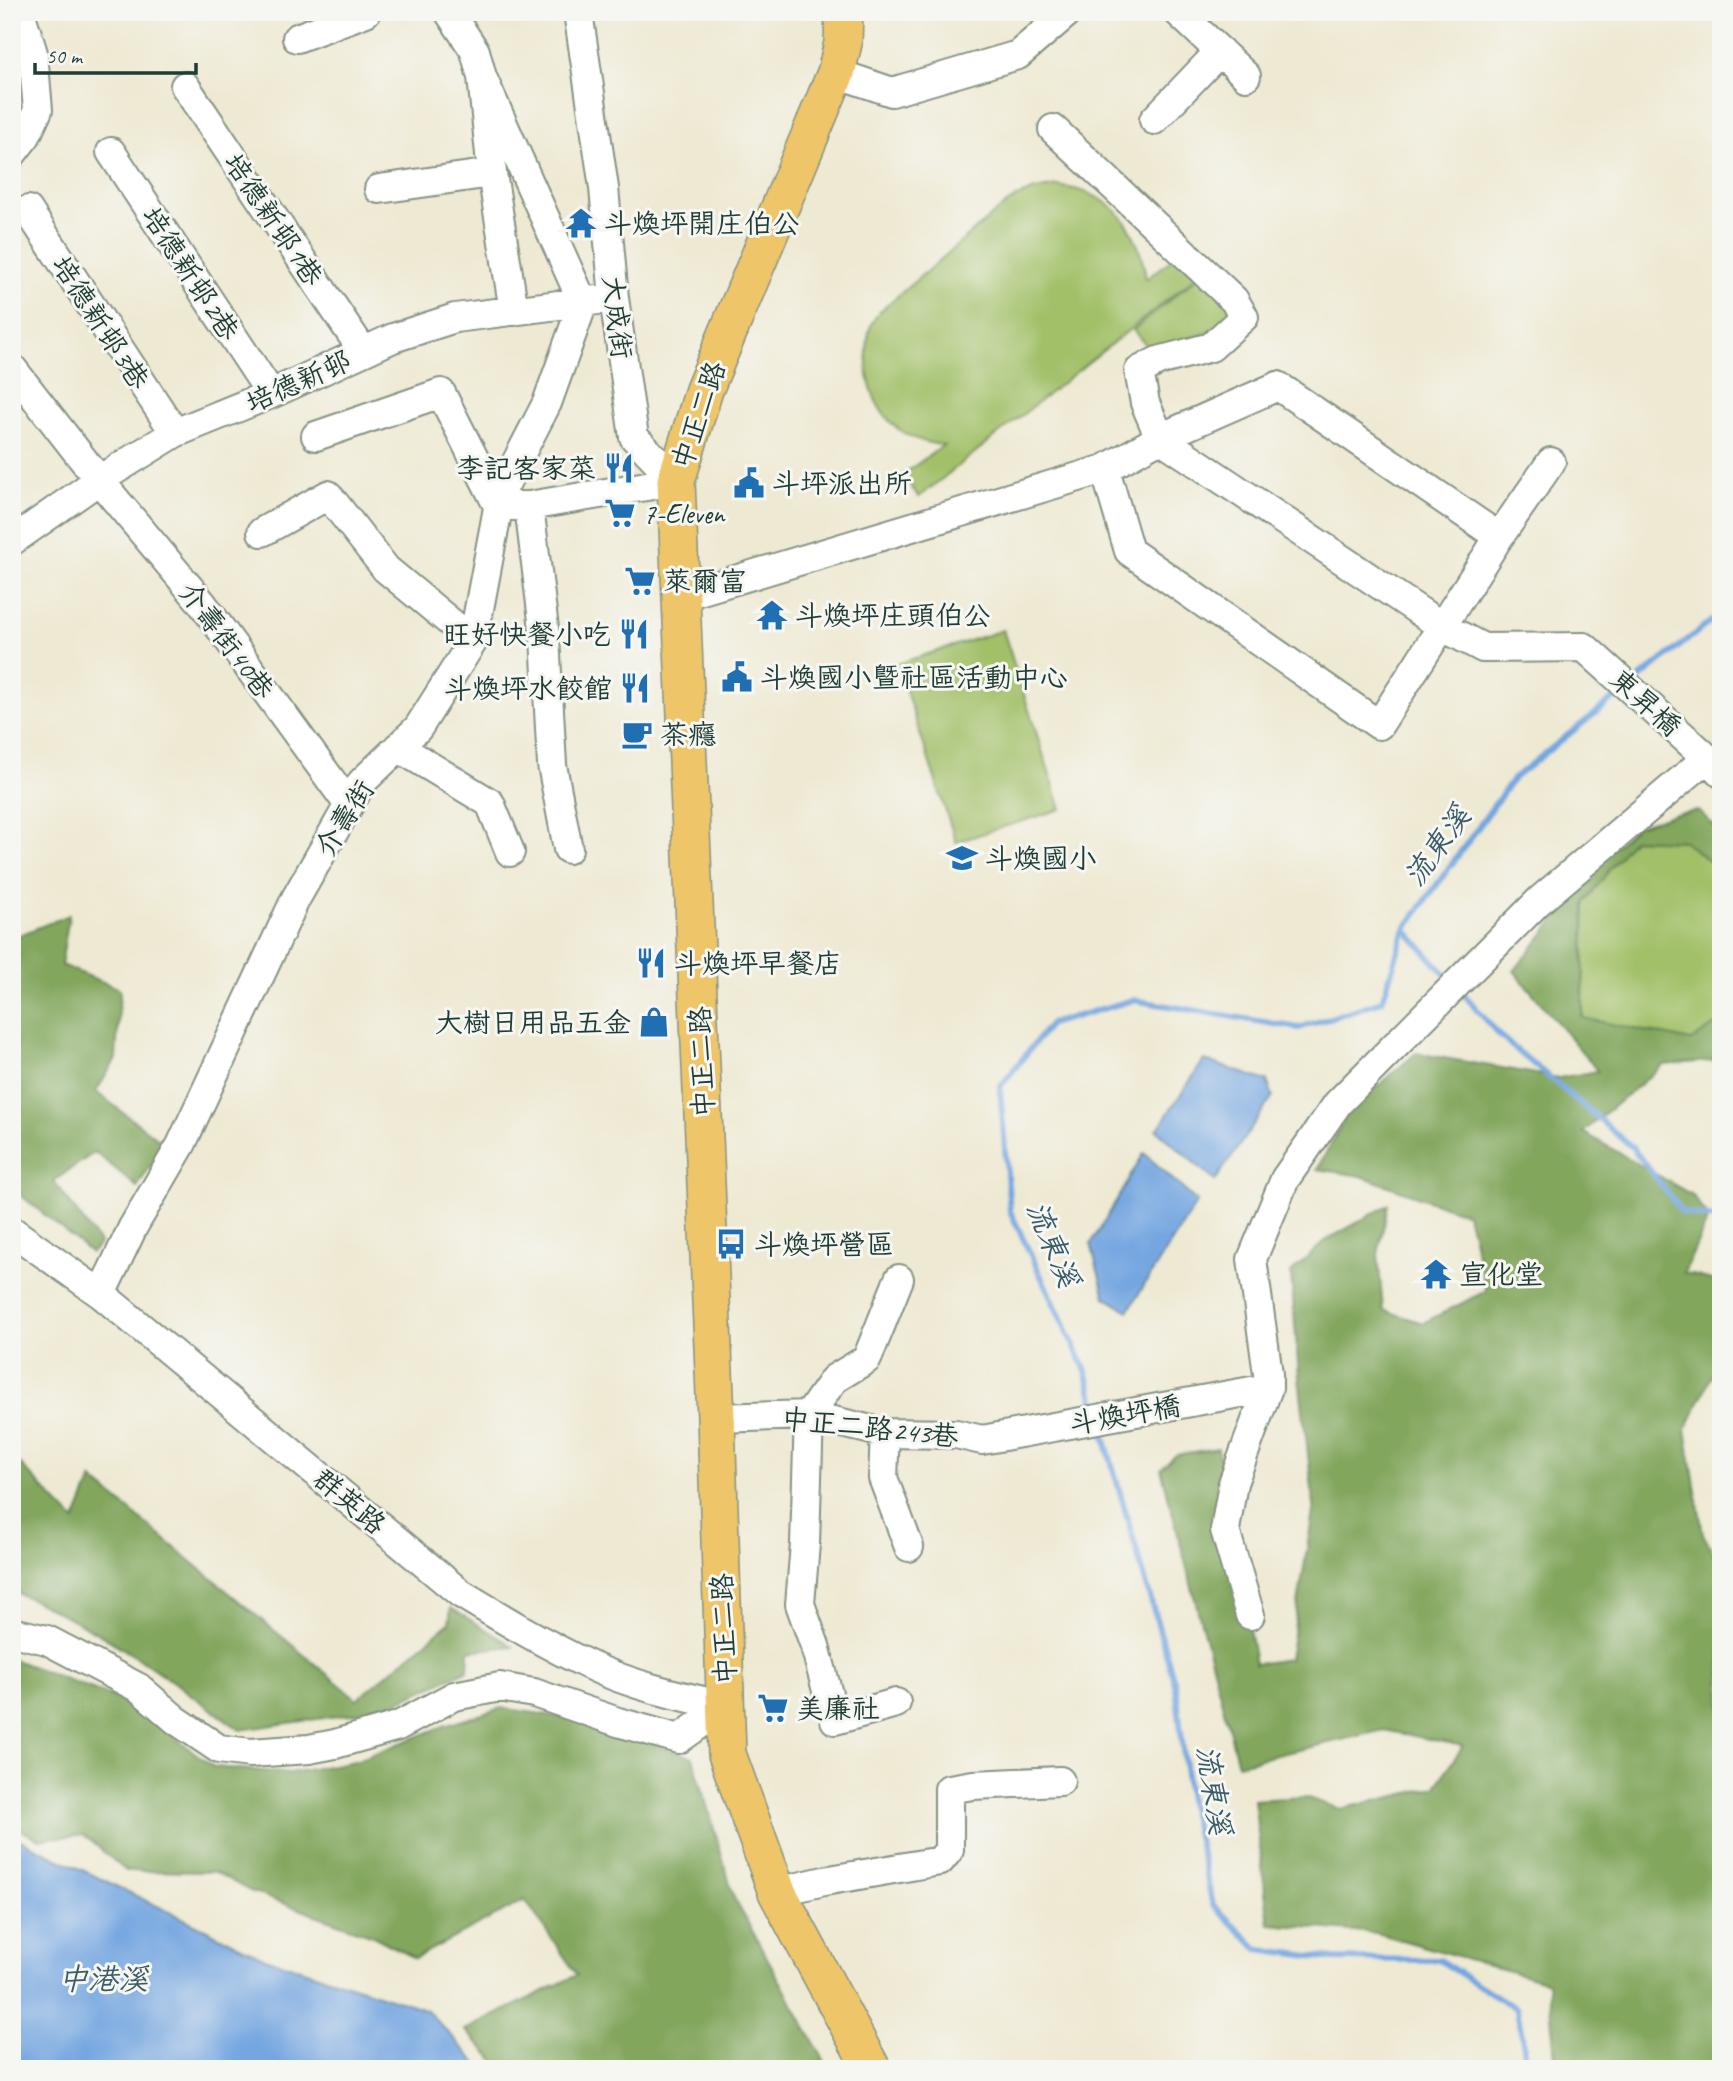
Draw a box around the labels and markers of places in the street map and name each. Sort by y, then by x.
temple icon: 斗煥坪開庄伯公 [564,206,598,240]
place label: 斗煥坪開庄伯公 [604,206,800,241]
place label: 李記客家菜 [456,451,596,486]
restaurant icon: 李記客家菜 [602,451,636,485]
public building icon: 斗坪派出所 [732,466,766,500]
place label: 斗坪派出所 [772,466,912,501]
supermarket icon: 7-Eleven [603,496,637,530]
place label: 7-Eleven [643,496,726,531]
supermarket icon: 萊爾富 [623,564,657,598]
place label: 萊爾富 [663,564,747,599]
temple icon: 斗煥坪庄頭伯公 [755,598,789,632]
place label: 斗煥坪庄頭伯公 [795,598,991,633]
place label: 旺好快餐小吃 [443,617,611,652]
restaurant icon: 旺好快餐小吃 [617,617,651,651]
public building icon: 斗煥國小暨社區活動中心 [720,660,754,694]
place label: 斗煥國小暨社區活動中心 [760,660,1068,695]
place label: 斗煥坪水餃館 [444,671,612,706]
restaurant icon: 斗煥坪水餃館 [618,671,652,705]
cafe icon: 茶癮 [620,717,654,751]
place label: 茶癮 [660,717,716,752]
school or university icon: 斗煥國小 [945,841,979,875]
place label: 斗煥國小 [985,841,1097,876]
restaurant icon: 斗煥坪早餐店 [634,946,668,980]
place label: 斗煥坪早餐店 [674,946,842,981]
place label: 大樹日用品五金 [435,1005,631,1040]
shop icon: 大樹日用品五金 [637,1005,671,1039]
bus stop icon: 斗煥坪營區 [714,1227,748,1261]
place label: 斗煥坪營區 [754,1227,894,1262]
temple icon: 宣化堂 [1419,1257,1453,1291]
place label: 宣化堂 [1459,1257,1543,1292]
supermarket icon: 美廉社 [756,1691,790,1725]
place label: 美廉社 [796,1691,880,1726]

